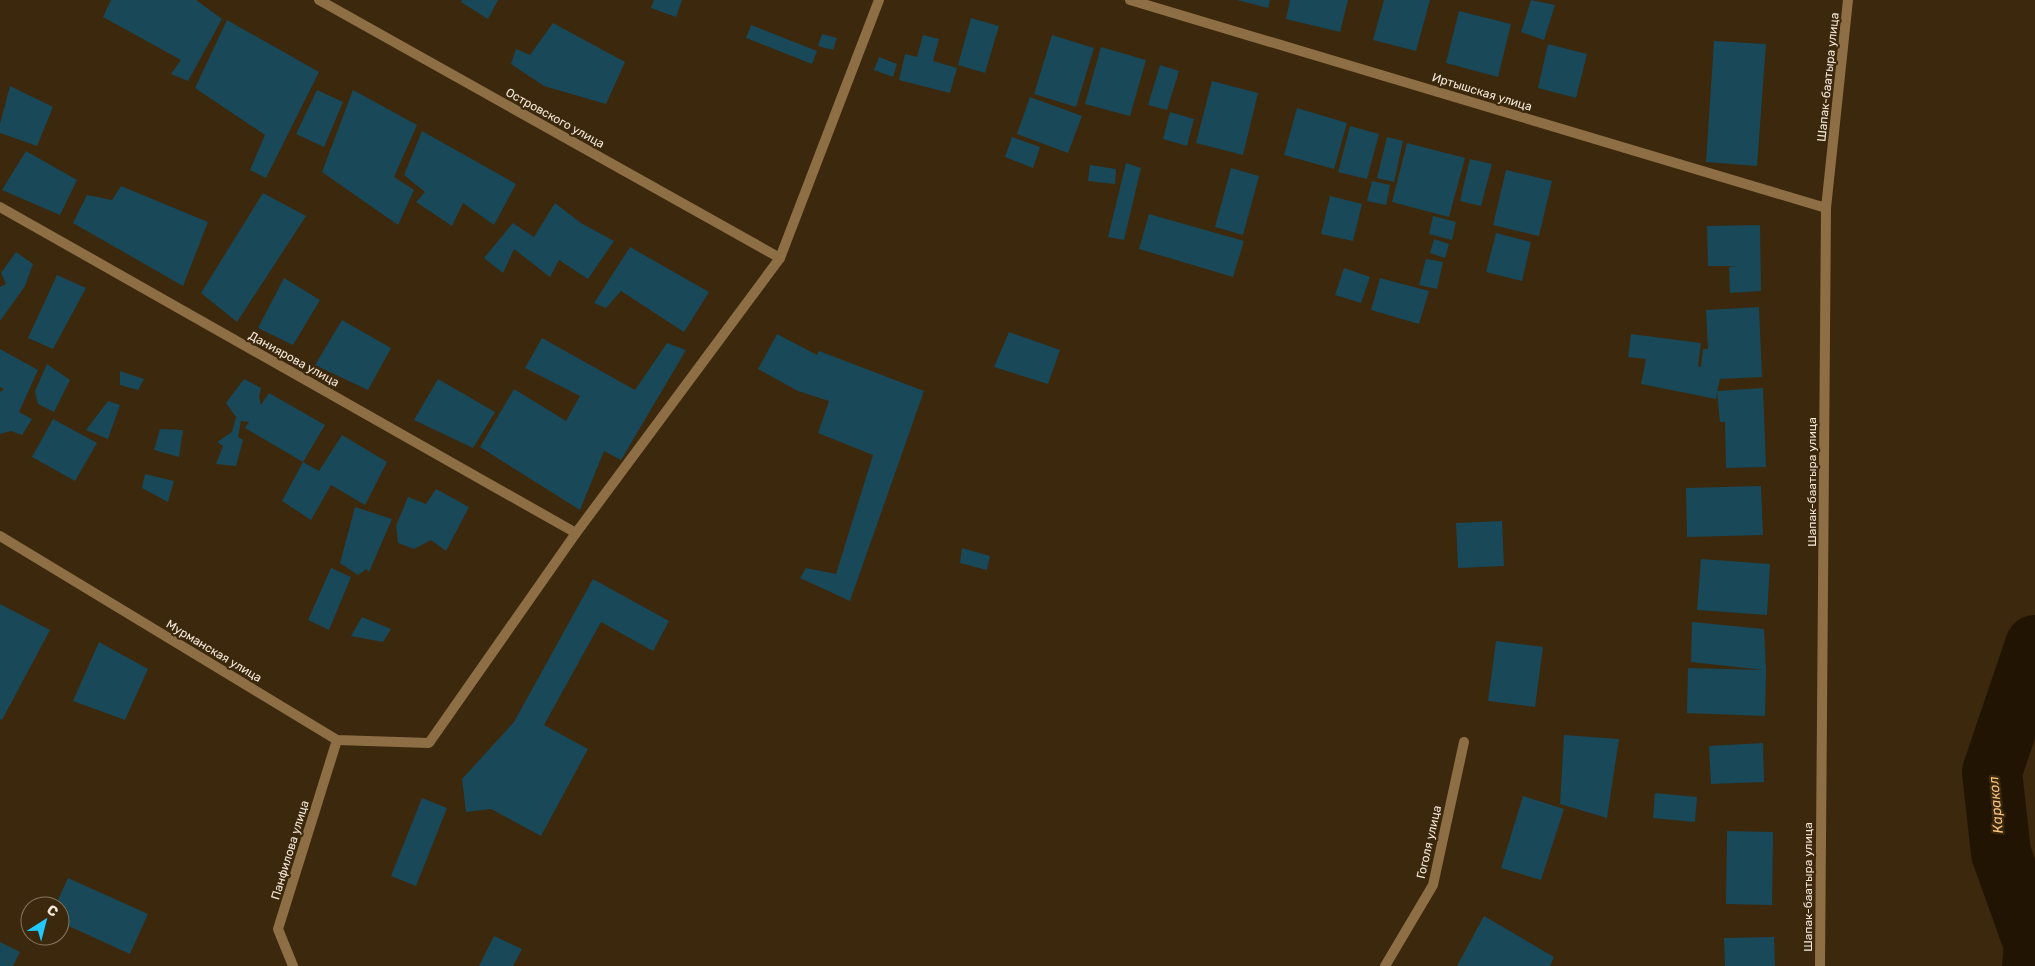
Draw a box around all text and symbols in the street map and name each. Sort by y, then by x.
street label: Шапак-баатыра улица [1814,12,1842,142]
street label: Иртышская улица [1430,70,1534,114]
street label: Островского улица [503,85,607,151]
street label: Даниярова улица [246,328,342,390]
street label: Шапак-баатыра улица [1805,417,1819,547]
street label: Мурманская улица [164,617,264,685]
water label: Каракол [1985,776,2007,834]
street label: Панфилова улица [268,799,312,901]
street label: Гоголя улица [1414,804,1444,880]
street label: Шапак-баатыра улица [1801,822,1815,952]
north arrow [20,896,70,946]
text: С [43,901,61,921]

